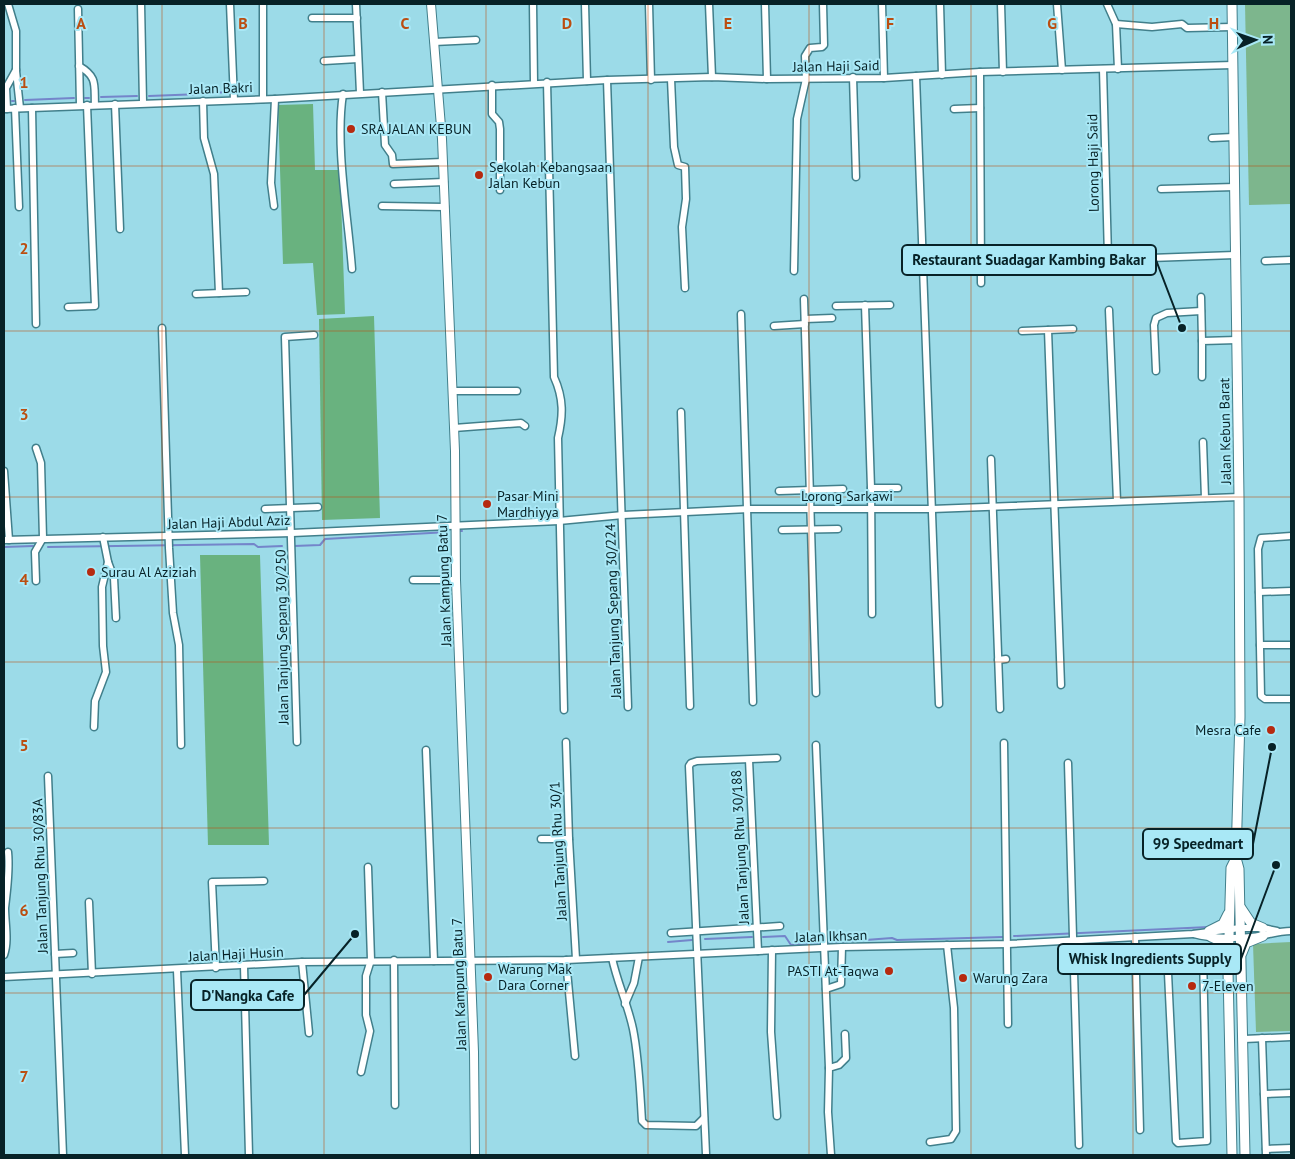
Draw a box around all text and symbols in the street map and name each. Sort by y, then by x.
text: A [76,13,86,33]
text: B [238,13,248,33]
text: C [401,13,410,33]
text: D [562,13,572,33]
text: E [724,13,732,33]
text: F [886,13,894,33]
text: G [1047,13,1057,33]
text: H [1209,13,1219,33]
north arrow [1230,15,1280,65]
text: N [1259,35,1277,44]
street label: Jalan Haji Said [791,56,880,76]
text: 1 [19,72,29,92]
street label: Jalan Bakri [188,78,253,98]
street label: Lorong Haji Said [1083,114,1103,212]
place label: SRA JALAN KEBUN [361,120,471,138]
marker: SRA JALAN KEBUN [345,123,357,135]
place label: Sekolah Kebangsaan Jalan Kebun [488,158,612,192]
marker: Sekolah Kebangsaan Jalan Kebun [473,169,485,181]
text: 2 [19,238,29,258]
callout: Restaurant Suadagar Kambing Bakar [902,245,1156,275]
text: Restaurant Suadagar Kambing Bakar [912,250,1146,269]
street label: Jalan Kebun Barat [1215,377,1235,485]
text: 3 [19,404,29,424]
place label: Pasar Mini Mardhiyya [497,487,559,521]
street label: Lorong Sarkawi [801,487,893,505]
marker: Pasar Mini Mardhiyya [481,498,493,510]
street label: Jalan Haji Abdul Aziz [166,511,291,533]
street label: Jalan Kampung Batu 7 [433,513,455,648]
street label: Jalan Tanjung Sepang 30/224 [601,523,625,700]
street label: Jalan Tanjung Sepang 30/250 [271,549,293,726]
place label: Surau Al Aziziah [101,563,197,581]
marker: Surau Al Aziziah [85,566,97,578]
text: 4 [19,569,29,589]
place label: Mesra Cafe [1195,721,1261,739]
marker: Mesra Cafe [1265,724,1277,736]
text: 5 [19,735,29,755]
street label: Jalan Tanjung Rhu 30/188 [727,769,753,926]
street label: Jalan Tanjung Rhu 30/1 [545,781,571,922]
street label: Jalan Tanjung Rhu 30/83A [28,797,52,955]
callout: 99 Speedmart [1143,829,1253,859]
text: 99 Speedmart [1153,834,1244,853]
text: 6 [19,900,29,920]
street label: Jalan Kampung Batu 7 [448,917,470,1052]
street label: Jalan Ikhsan [794,926,867,946]
street label: Jalan Haji Husin [187,943,284,966]
callout: Whisk Ingredients Supply [1058,944,1241,974]
text: Whisk Ingredients Supply [1069,949,1232,968]
place label: Warung Mak Dara Corner [498,960,572,994]
place label: PASTI At-Taqwa [787,962,879,980]
marker: PASTI At-Taqwa [883,965,895,977]
place label: Warung Zara [973,969,1048,987]
marker: Warung Mak Dara Corner [482,971,494,983]
marker: Warung Zara [957,972,969,984]
place label: 7-Eleven [1202,977,1254,995]
callout: D'Nangka Cafe [191,980,304,1010]
marker: 7-Eleven [1186,980,1198,992]
text: D'Nangka Cafe [202,986,295,1005]
text: 7 [19,1066,29,1086]

